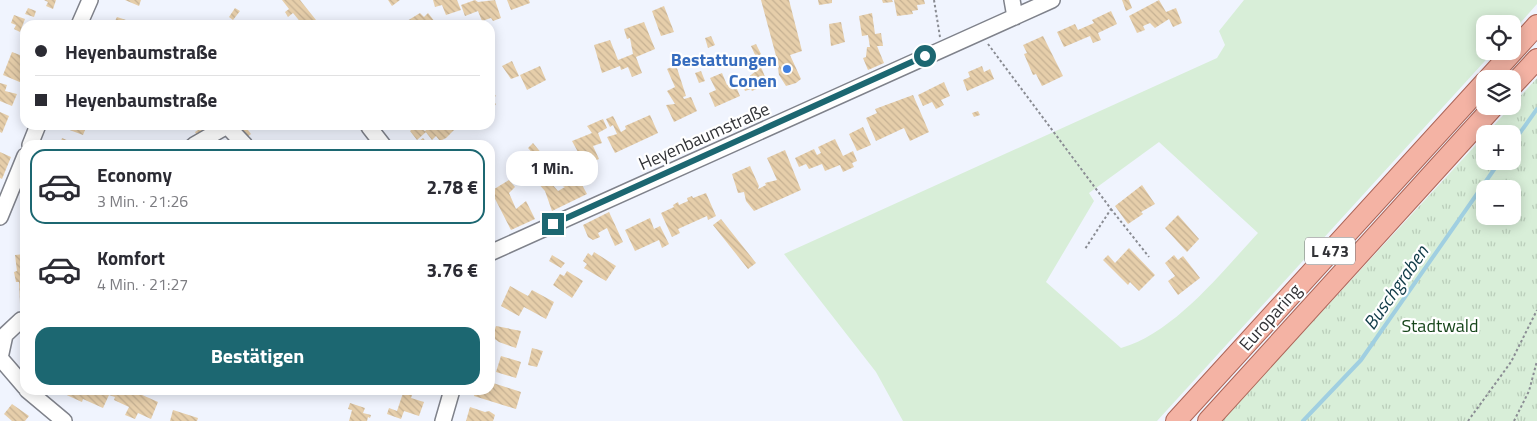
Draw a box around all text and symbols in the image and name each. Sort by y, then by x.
map controls [1476,15,1521,225]
button: locate [1476,15,1521,60]
text: Heyenbaumstraße [65,37,217,66]
route start [914,45,936,67]
place label: Bestattungen Conen [671,46,777,94]
marker: Bestattungen Conen [781,63,793,75]
button: layers [1476,70,1521,115]
text: Heyenbaumstraße [65,85,217,114]
street label: Heyenbaumstraße [634,95,774,177]
button: + [1476,125,1521,170]
callout: 1 Min. [507,152,599,186]
text: 1 Min. [530,156,574,180]
text: Economy [97,160,172,189]
icon: car [37,164,82,209]
text: 2.78 € [426,172,478,201]
button: − [1476,180,1521,225]
text: 3 Min. · 21:26 [97,189,188,213]
route end [542,213,564,235]
road number: L 473 [1305,238,1355,264]
water label: Buschgraben [1355,238,1435,335]
text: Komfort [97,243,165,272]
icon: car [37,247,82,292]
text: 3.76 € [426,255,478,284]
text: 4 Min. · 21:27 [97,272,188,296]
street label: Europaring [1232,277,1308,357]
park label: Stadtwald [1401,312,1479,339]
button: Bestätigen [35,327,480,385]

